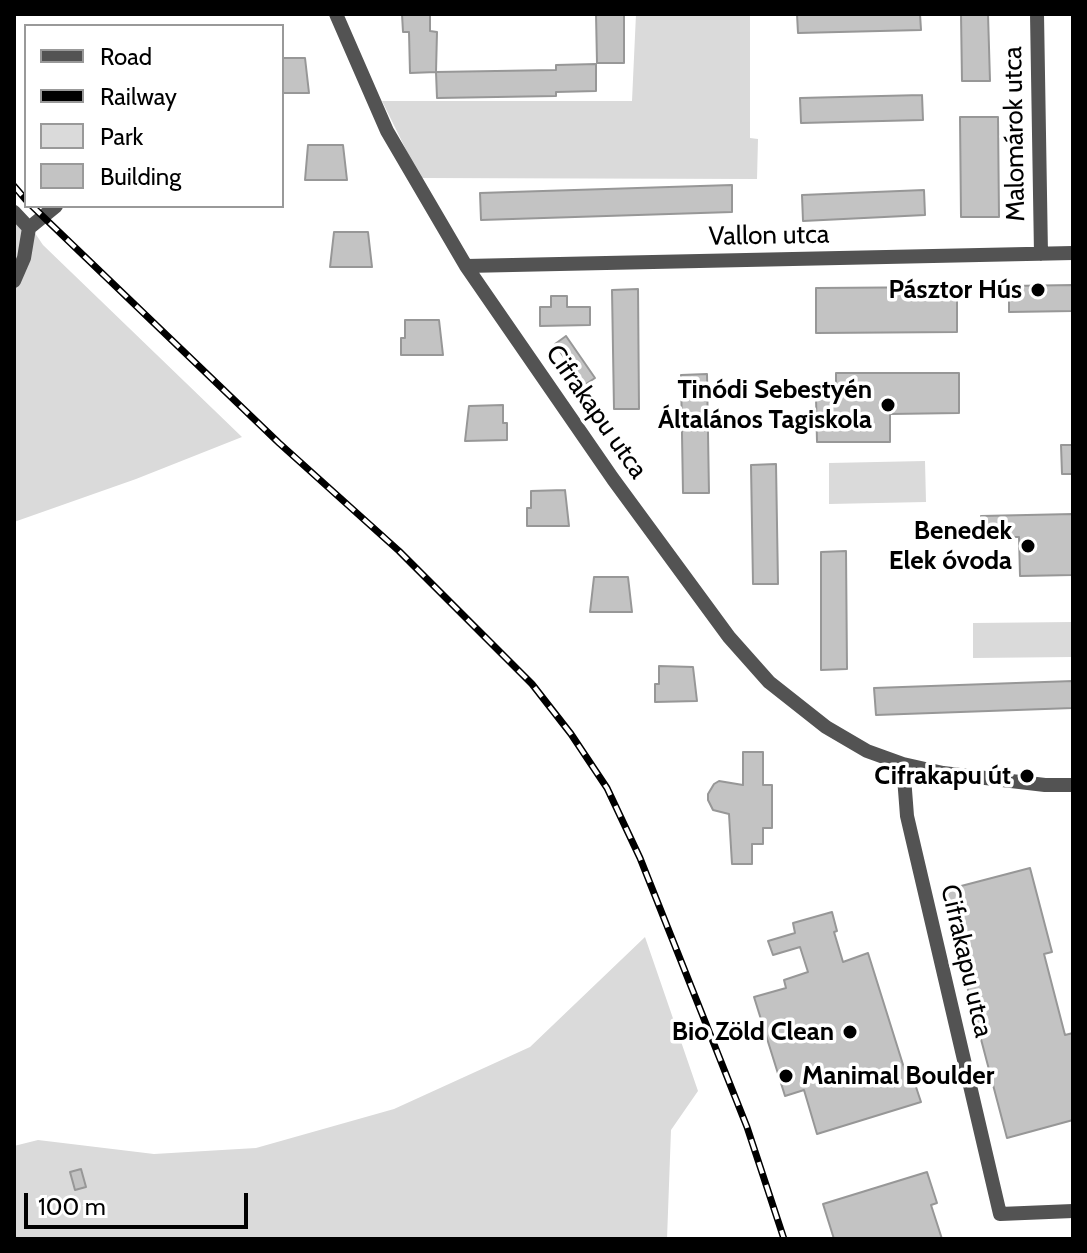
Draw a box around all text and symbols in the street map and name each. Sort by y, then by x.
legend [24,24,284,208]
text: Road [100,42,152,71]
street label: Malomárok utca [998,46,1032,222]
text: Railway [100,82,177,111]
text: Park [100,122,143,151]
text: Building [100,162,181,191]
street label: Vallon utca [708,219,830,253]
place label: Pásztor Hús [888,274,1022,306]
marker: Pásztor Hús [1029,281,1047,299]
street label: Cifrakapu utca [538,339,654,485]
place label: Tinódi Sebestyén Általános Tagiskola [658,374,872,436]
marker: Tinódi Sebestyén Általános Tagiskola [879,396,897,414]
place label: Benedek Elek óvoda [889,515,1012,576]
marker: Benedek Elek óvoda [1019,537,1037,555]
place label: Cifrakapu út [874,760,1011,792]
marker: Cifrakapu út [1018,767,1036,785]
street label: Cifrakapu utca [933,882,999,1040]
place label: Bio Zöld Clean [672,1016,834,1048]
marker: Bio Zöld Clean [841,1023,859,1041]
place label: Manimal Boulder [802,1060,994,1092]
marker: Manimal Boulder [777,1067,795,1085]
scale bar [28,1177,252,1227]
text: 100 m [38,1192,106,1221]

